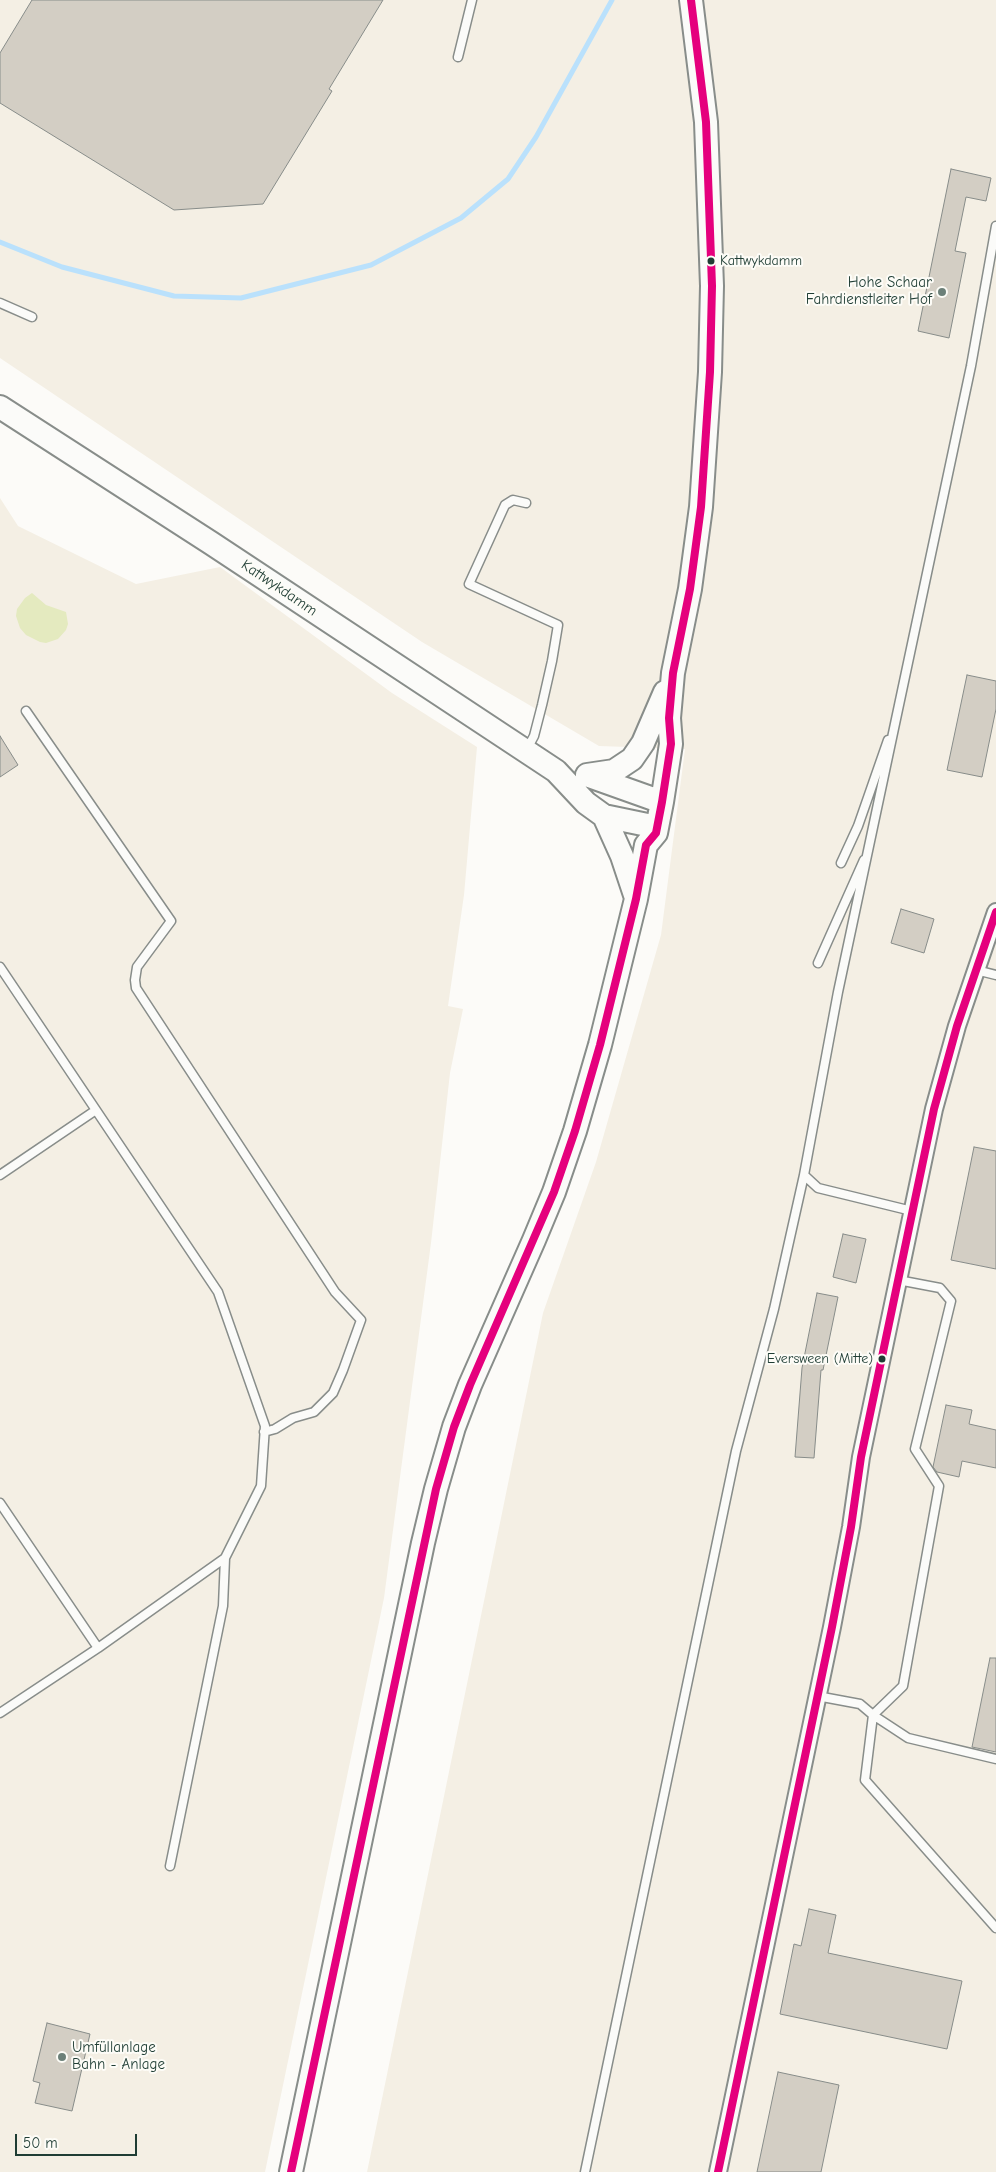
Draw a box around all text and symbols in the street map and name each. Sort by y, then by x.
place label: Kattwykdamm [720,253,802,269]
marker: Kattwykdamm [706,256,716,266]
place label: Hohe Schaar Fahrdienstleiter Hof [806,274,932,309]
marker: Hohe Schaar Fahrdienstleiter Hof [936,286,948,298]
street label: Kattwykdamm [238,556,320,620]
place label: Eversween (Mitte) [767,1351,873,1367]
marker: Eversween (Mitte) [877,1354,887,1364]
place label: Umfüllanlage Bahn - Anlage [72,2039,165,2074]
marker: Umfüllanlage Bahn - Anlage [56,2051,68,2063]
scale bar [18,2124,140,2156]
text: 50 m [23,2134,58,2152]

